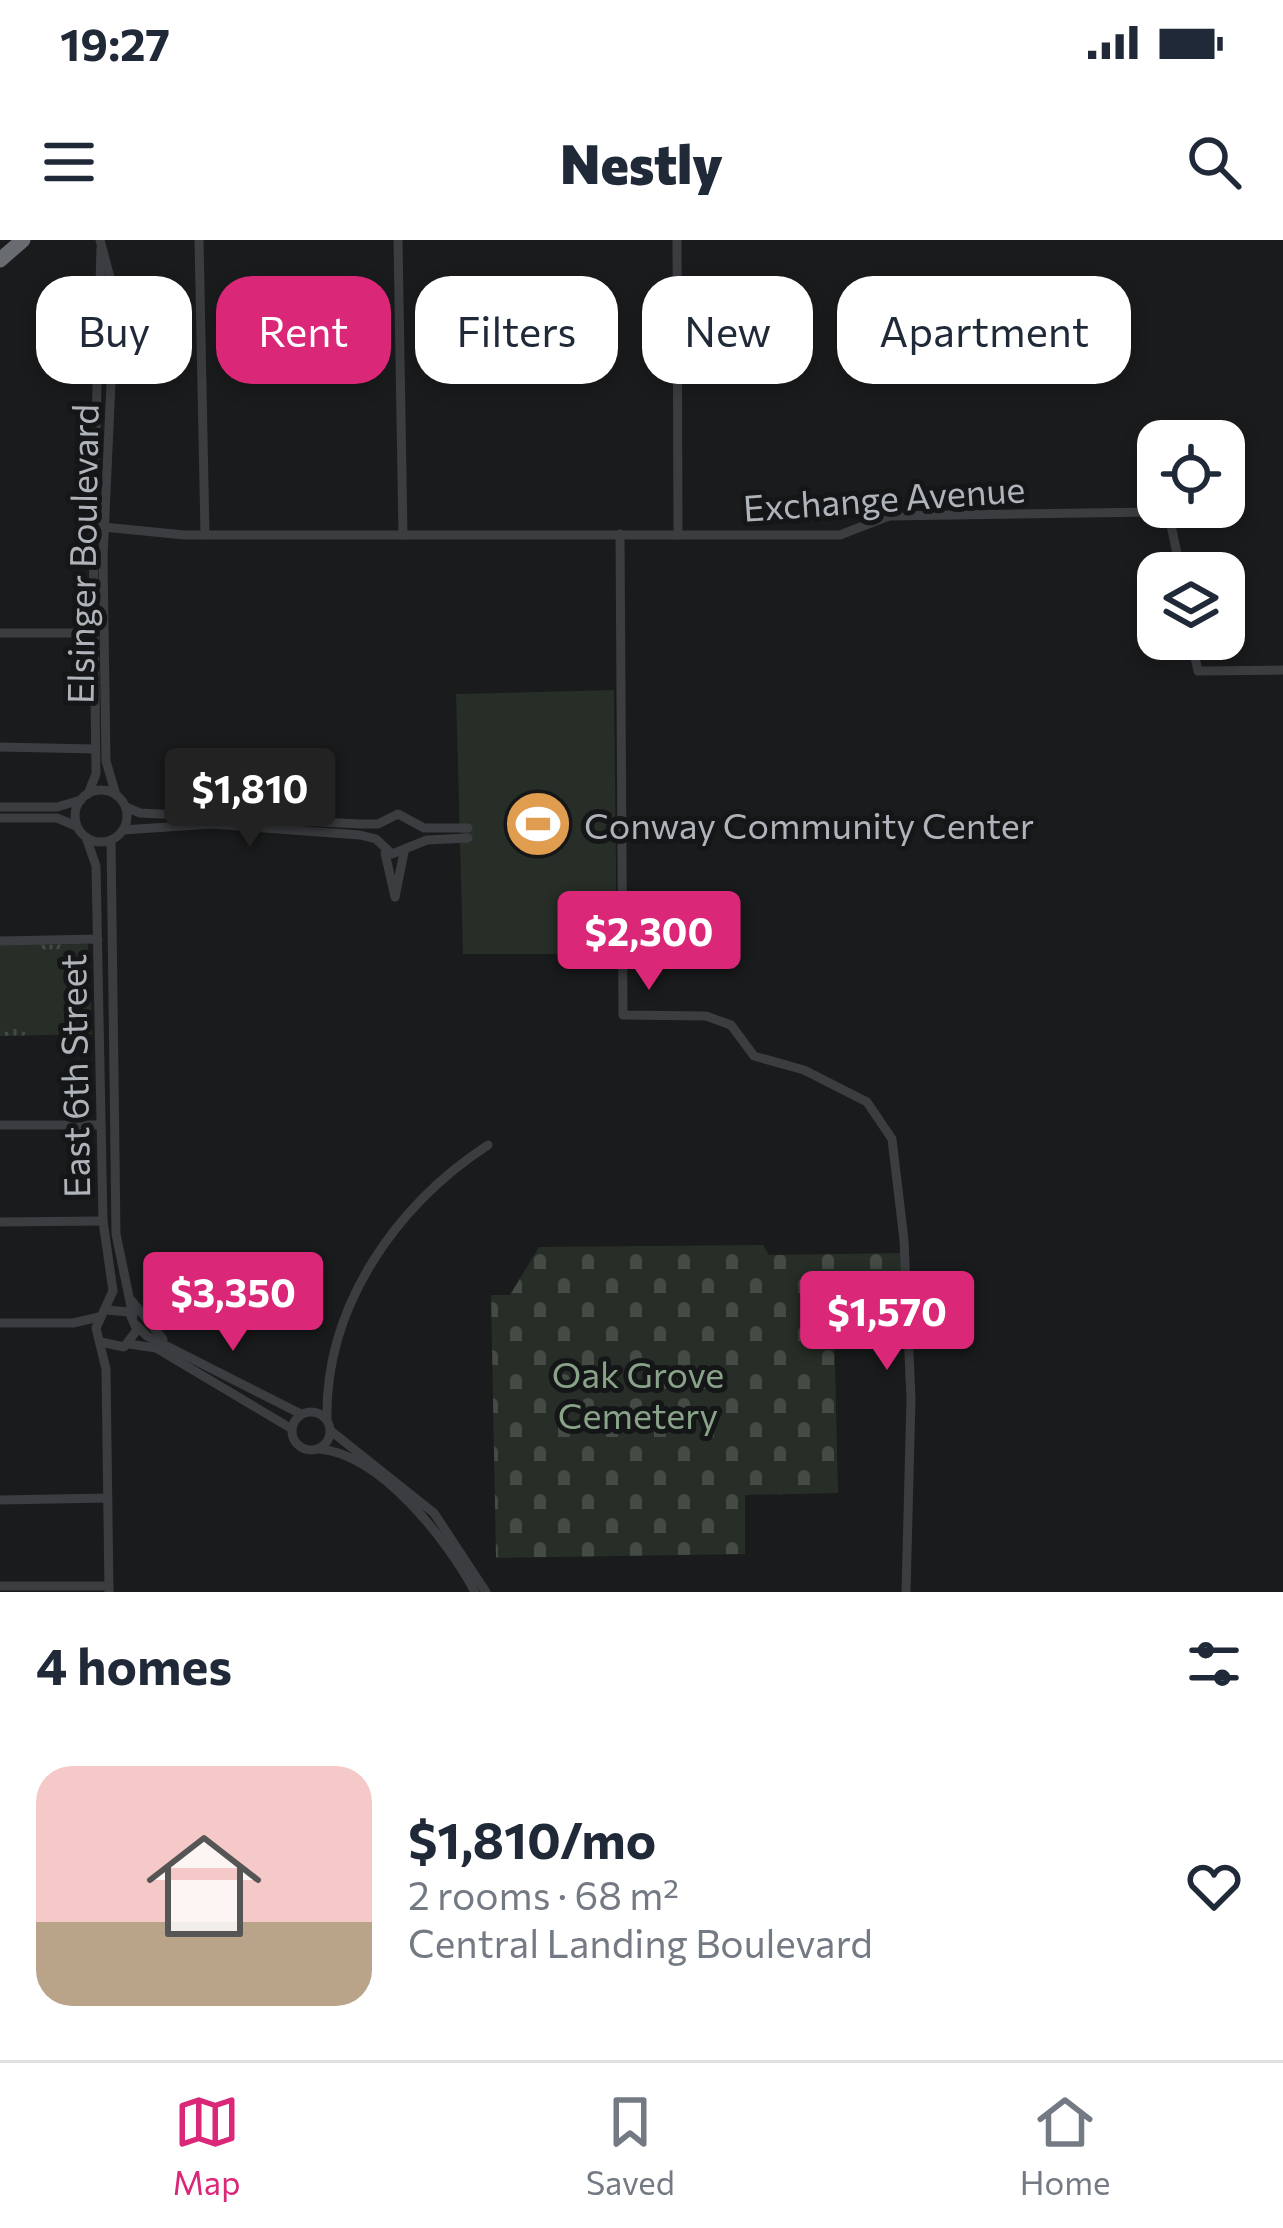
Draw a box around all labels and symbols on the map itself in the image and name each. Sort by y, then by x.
street label: Elsinger Boulevard [56,404,106,704]
street label: Exchange Avenue [741,465,1027,529]
pin: $1,810 [152,748,348,850]
sports icon: Conway Community Center [503,789,573,859]
place label: Conway Community Center [584,802,1034,846]
pin: $2,300 [551,891,747,993]
street label: East 6th Street [49,954,97,1198]
pin: $3,350 [135,1252,331,1354]
pin: $1,570 [789,1271,985,1373]
park label: Oak Grove Cemetery [552,1351,724,1436]

